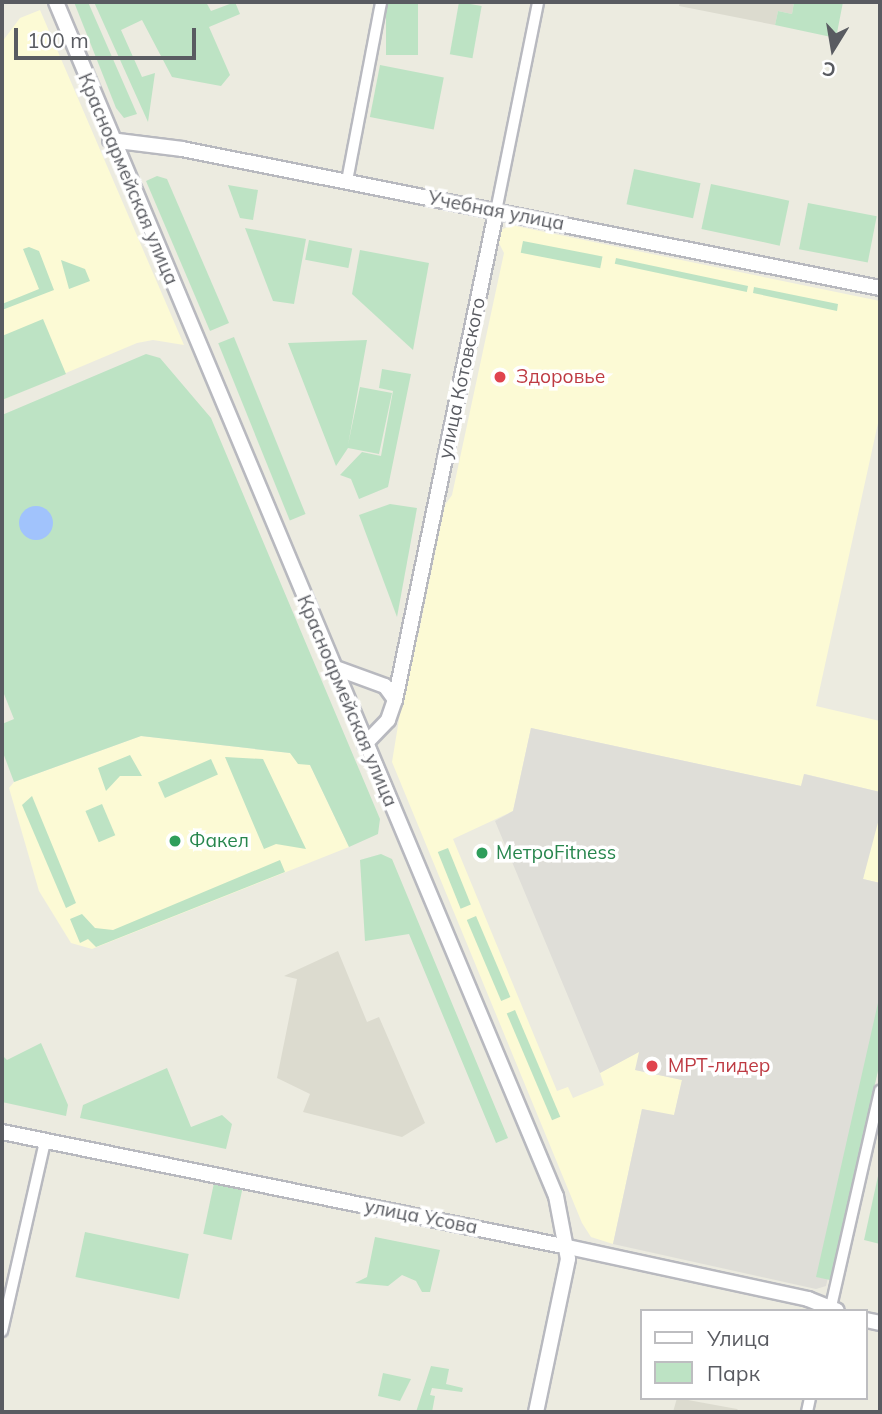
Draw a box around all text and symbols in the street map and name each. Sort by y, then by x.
scale bar [18,14,200,58]
north arrow [798,14,868,84]
text: 100 m [27,27,89,53]
text: С [820,57,838,83]
street label: Красноармейская улица [73,70,183,288]
street label: Учебная улица [426,187,566,235]
street label: улица Котовского [434,295,490,461]
place label: Здоровье [516,366,605,388]
marker: Здоровье [490,367,510,387]
street label: Красноармейская улица [292,592,402,810]
place label: Факел [189,830,249,852]
marker: Факел [167,833,183,849]
place label: МетроFitness [496,842,616,864]
marker: МетроFitness [474,845,490,861]
place label: МРТ-лидер [668,1055,770,1077]
marker: МРТ-лидер [642,1056,662,1076]
street label: улица Усова [363,1195,479,1239]
legend [640,1309,868,1400]
text: Улица [707,1325,770,1351]
text: Парк [707,1360,760,1386]

